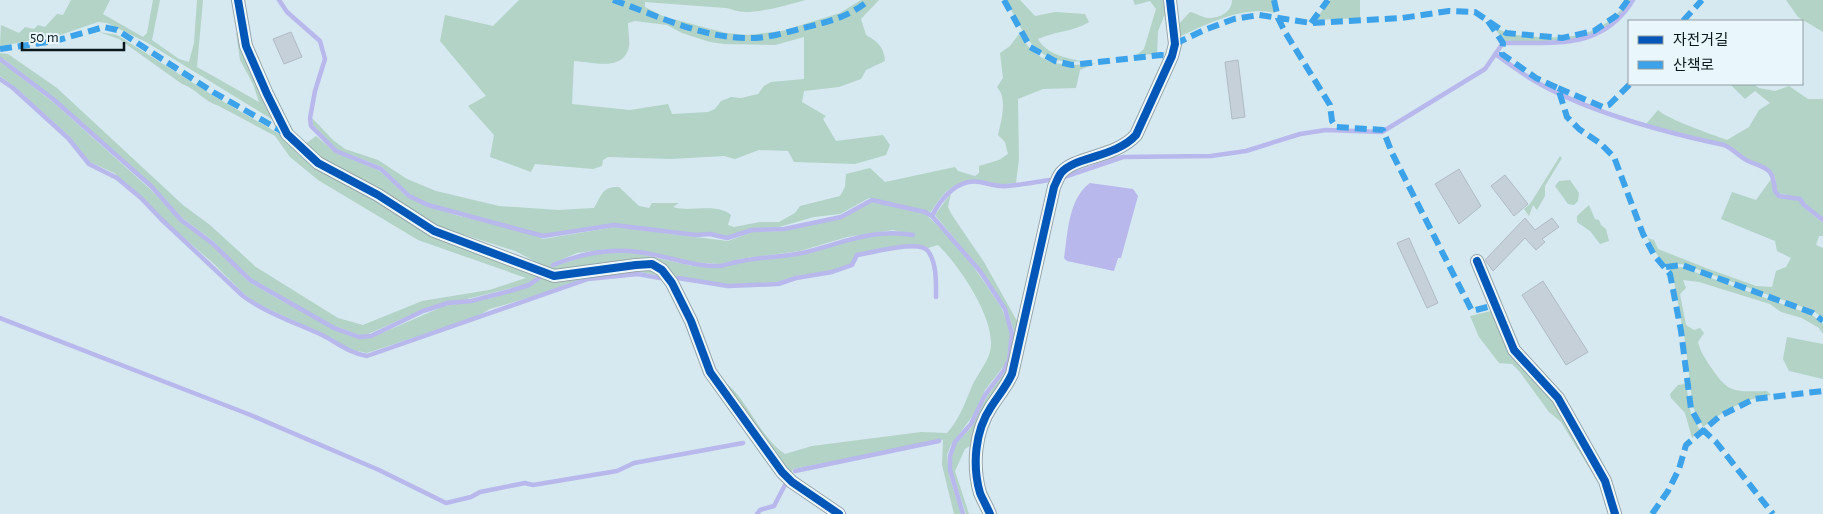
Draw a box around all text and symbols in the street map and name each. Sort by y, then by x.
scale bar [22,20,125,52]
legend [1628,20,1803,85]
text: 50 m [30,30,59,45]
text: 자전거길 [1673,32,1728,48]
text: 산책로 [1673,57,1714,73]

